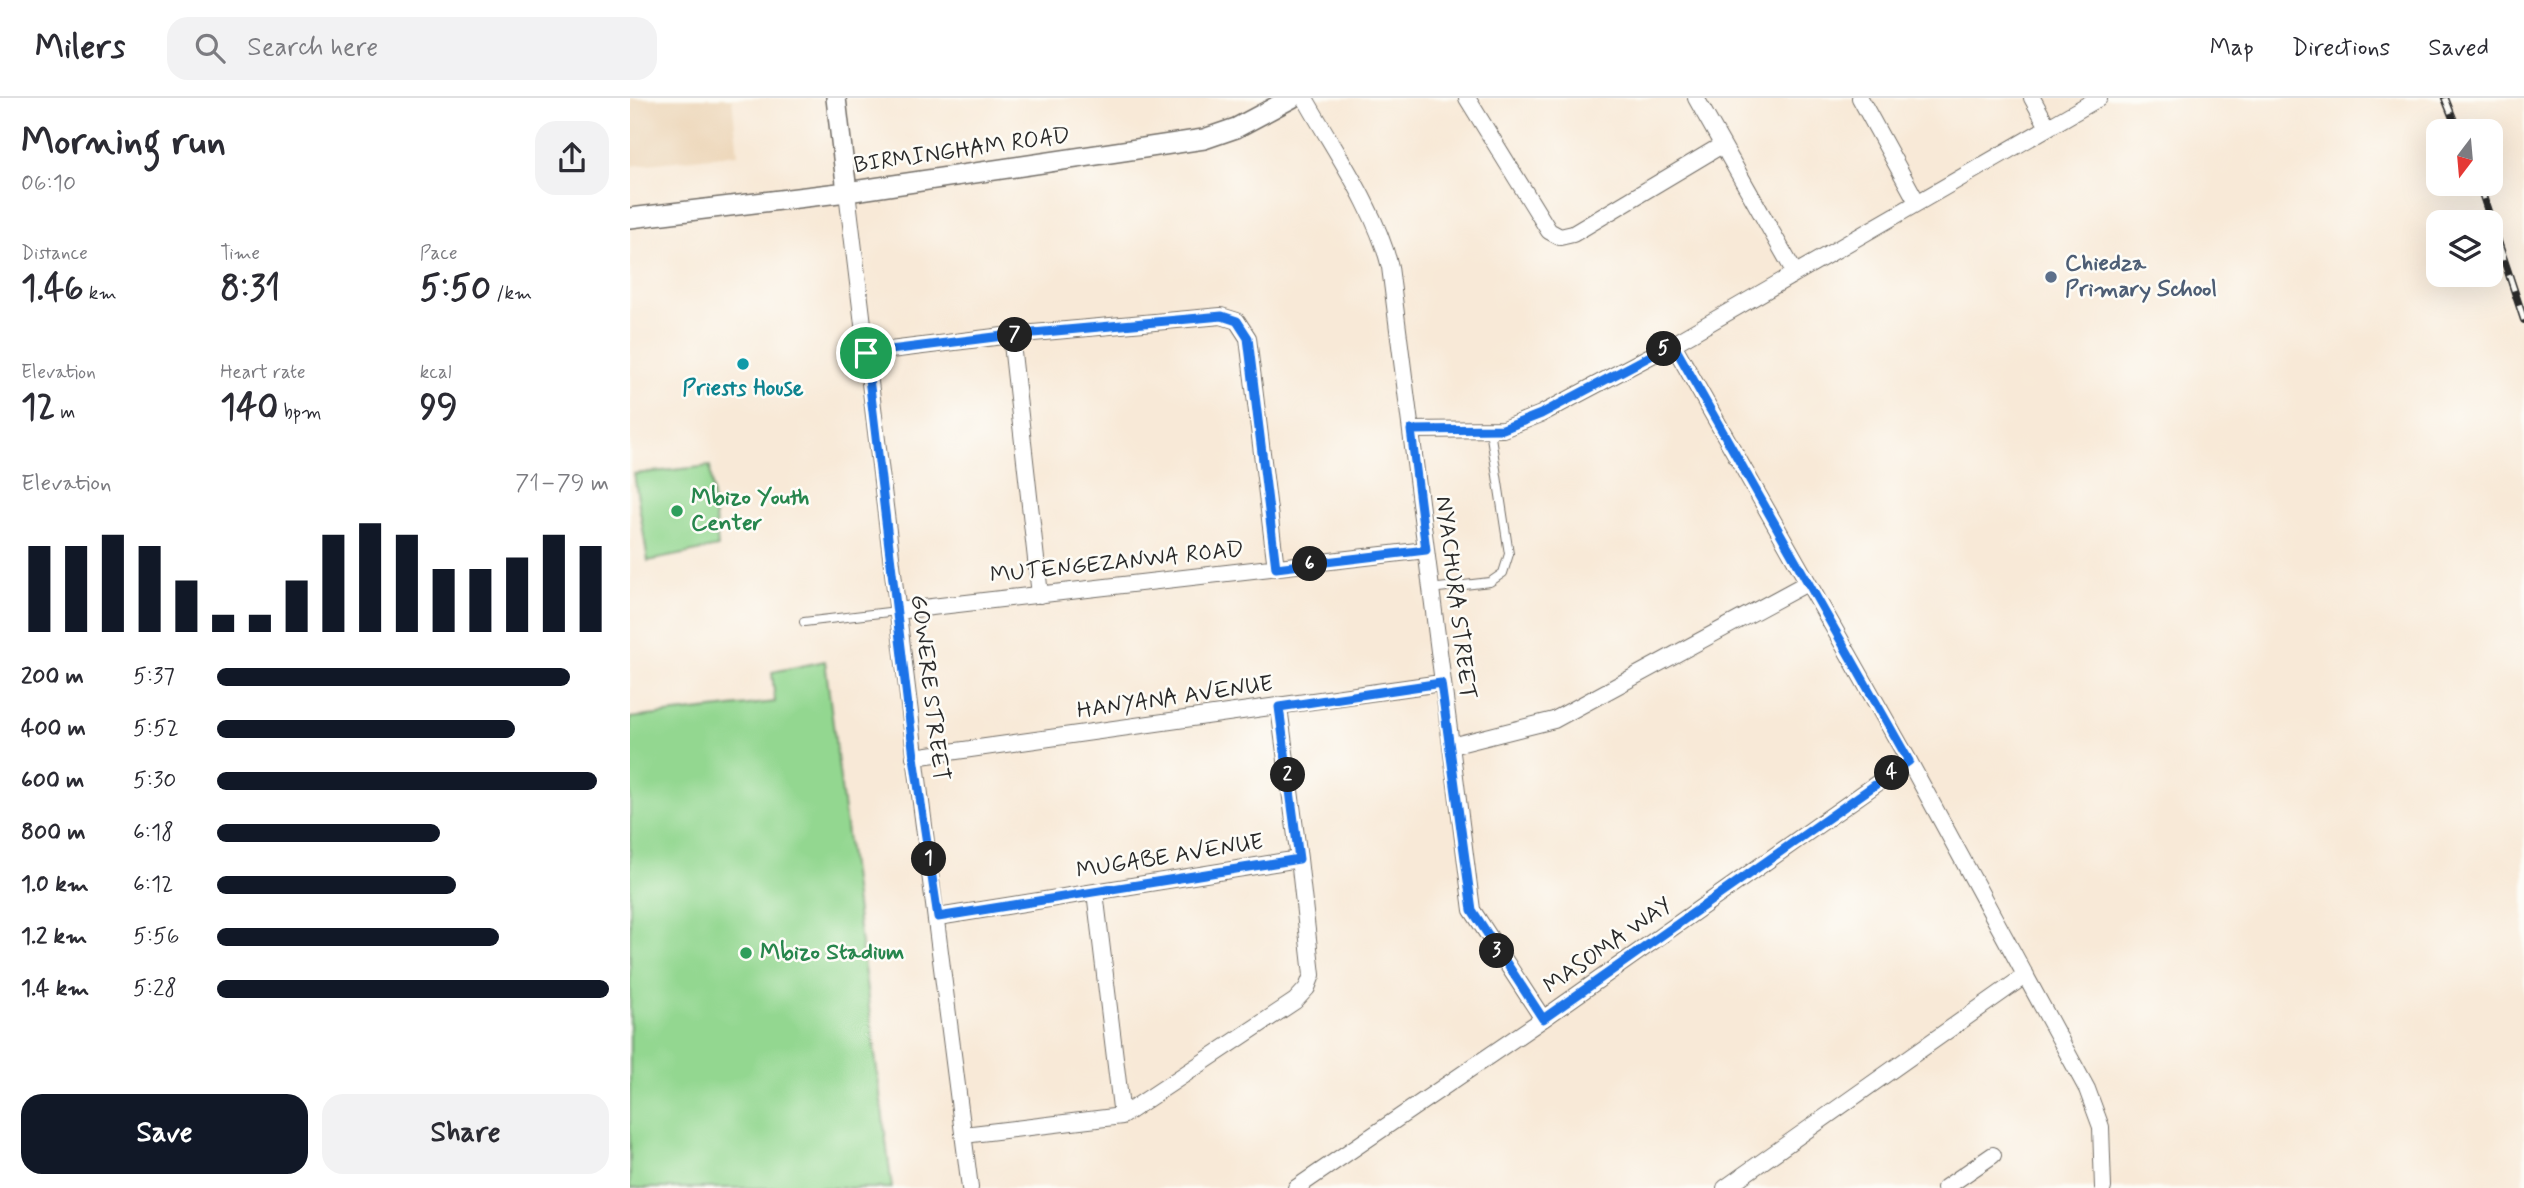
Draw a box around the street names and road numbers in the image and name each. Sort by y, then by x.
street label: BIRMINGHAM ROAD [852,121,1072,181]
street label: NYACHURA STREET [1428,495,1482,701]
street label: MUTENGEZANWA ROAD [989,535,1245,591]
street label: GOWERE STREET [903,593,955,783]
street label: HANYANA AVENUE [1075,669,1275,727]
street label: MUGABE AVENUE [1074,827,1266,887]
street label: MASOMA WAY [1538,891,1678,1001]

